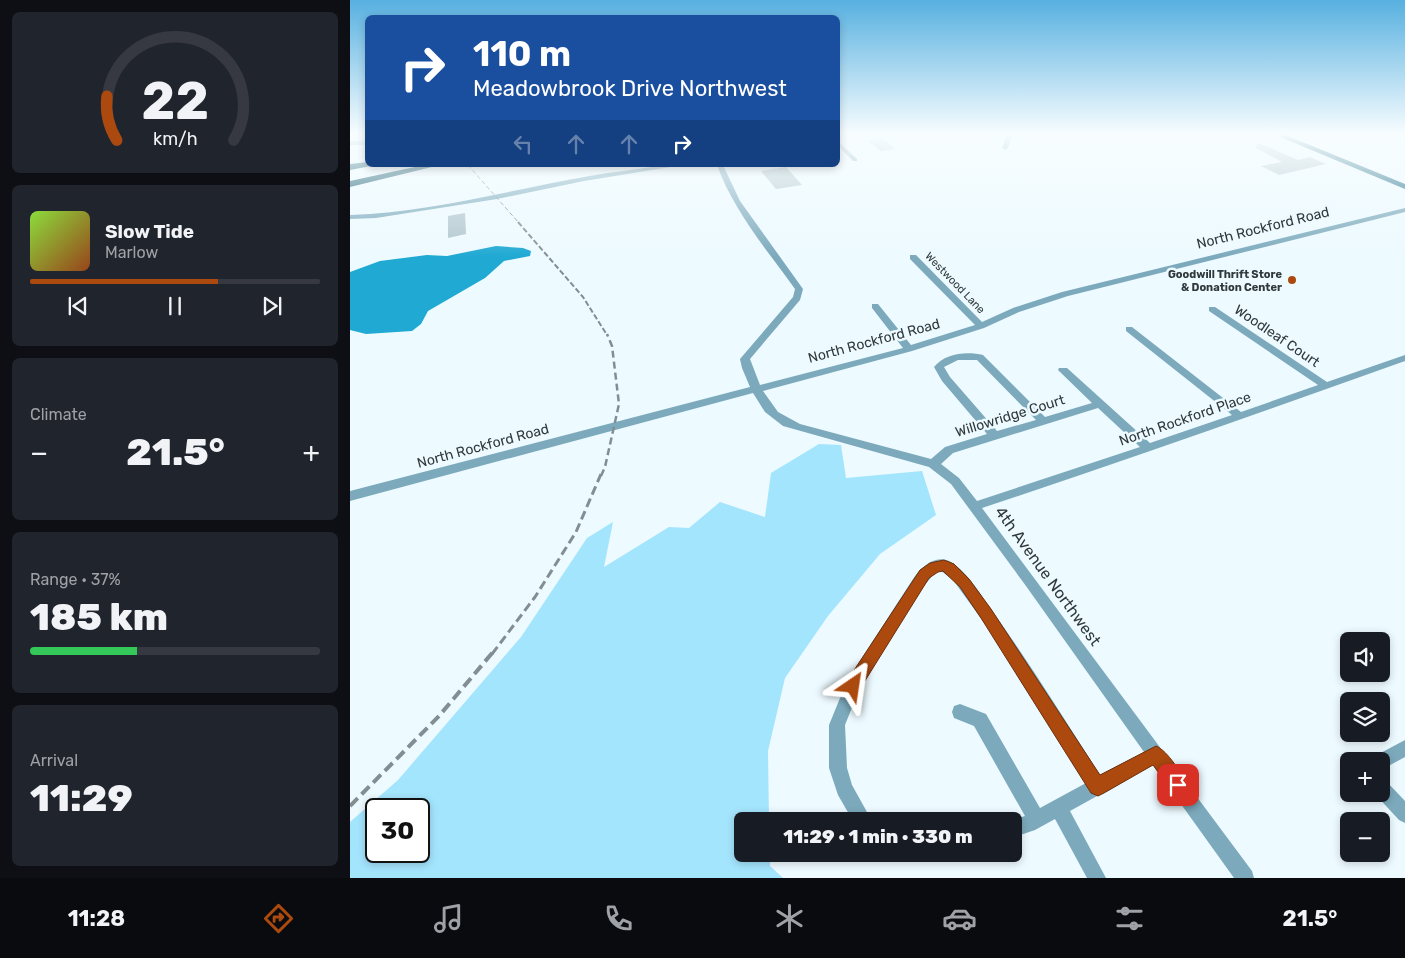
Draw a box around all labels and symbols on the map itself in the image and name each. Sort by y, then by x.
street label: North Rockford Road [1195,203,1331,253]
street label: Westwood Lane [922,250,988,316]
place label: Goodwill Thrift Store & Donation Center [1168,268,1282,294]
marker: Goodwill Thrift Store & Donation Center [1286,274,1298,286]
street label: Woodleaf Court [1231,301,1323,371]
street label: North Rockford Road [806,315,942,367]
street label: North Rockford Place [1117,388,1253,450]
street label: Willowridge Court [953,391,1067,441]
street label: North Rockford Road [415,420,551,472]
street label: 4th Avenue Northwest [991,503,1105,649]
position arrow [826,659,878,711]
pin [1157,764,1199,806]
speed limit sign: 30 [365,798,430,863]

